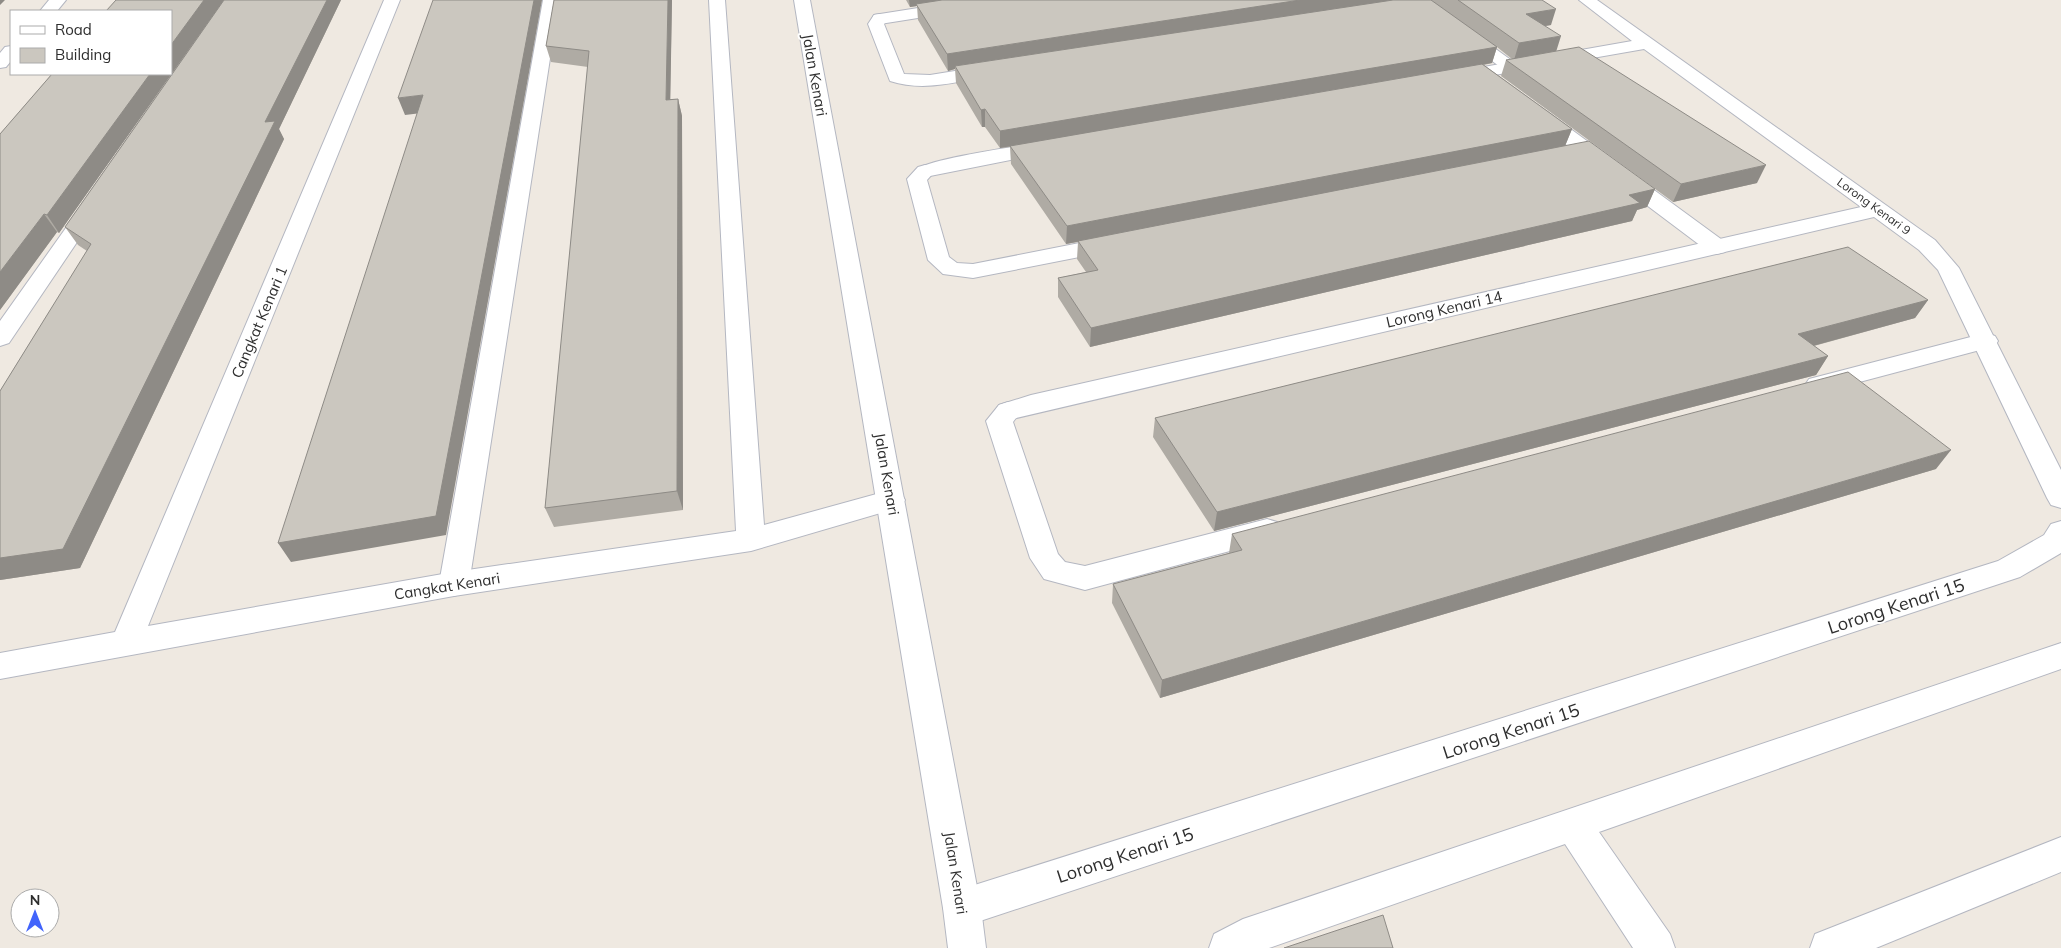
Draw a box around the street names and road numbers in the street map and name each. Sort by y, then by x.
street label: Jalan Kenari [798,32,832,118]
street label: Lorong Kenari 9 [1834,174,1914,238]
street label: Cangkat Kenari 1 [227,263,291,381]
street label: Lorong Kenari 14 [1384,286,1504,332]
street label: Jalan Kenari [870,431,904,517]
street label: Cangkat Kenari [393,568,501,604]
street label: Lorong Kenari 15 [1825,573,1967,639]
street label: Lorong Kenari 15 [1440,698,1582,764]
street label: Lorong Kenari 15 [1054,822,1196,888]
street label: Jalan Kenari [940,830,972,916]

